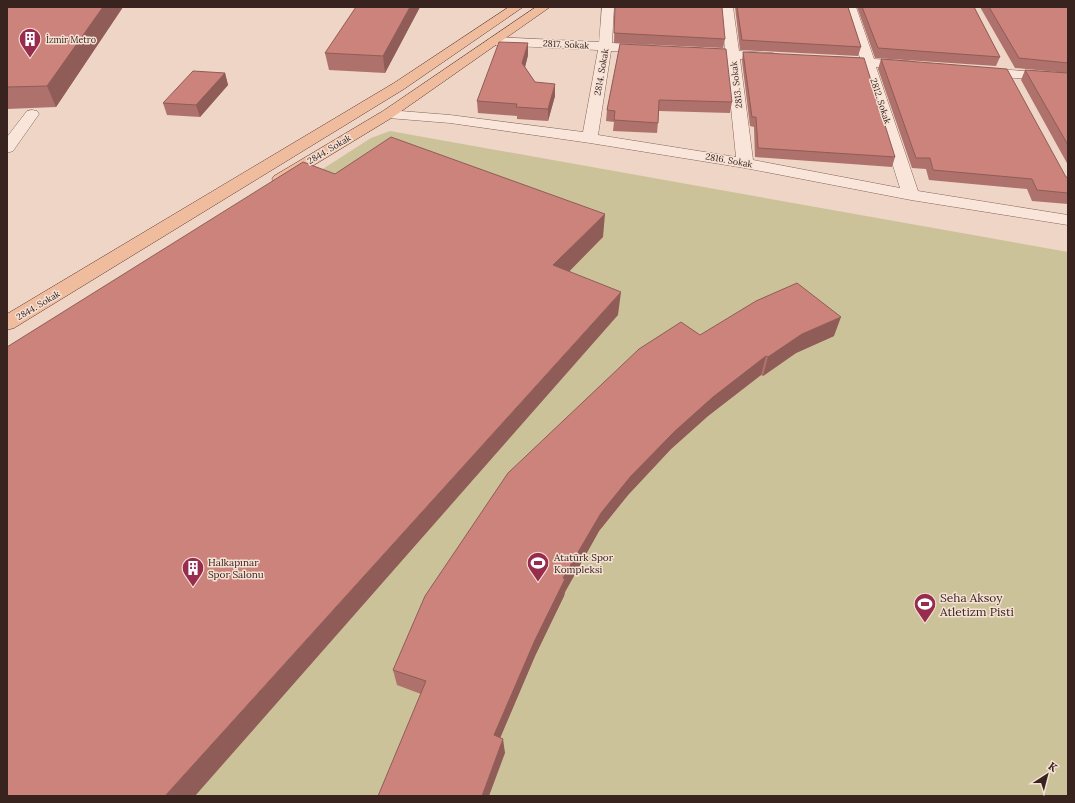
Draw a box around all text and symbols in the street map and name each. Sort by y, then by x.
building icon: İzmir Metro [17,26,43,59]
place label: İzmir Metro [46,34,96,45]
street label: 2817. Sokak [543,37,590,51]
street label: 2814. Sokak [591,48,611,96]
street label: 2813. Sokak [728,61,744,109]
street label: 2812. Sokak [868,77,894,125]
street label: 2844. Sokak [305,132,353,166]
street label: 2816. Sokak [705,150,754,170]
street label: 2844. Sokak [14,288,62,322]
sports icon: Atatürk Spor Kompleksi [525,550,551,583]
place label: Atatürk Spor Kompleksi [553,551,614,576]
building icon: Halkapınar Spor Salonu [180,555,206,588]
place label: Halkapınar Spor Salonu [208,556,264,581]
place label: Seha Aksoy Atletizm Pisti [939,590,1014,619]
sports icon: Seha Aksoy Atletizm Pisti [912,591,938,624]
north arrow [1027,755,1067,795]
text: K [1046,759,1060,775]

